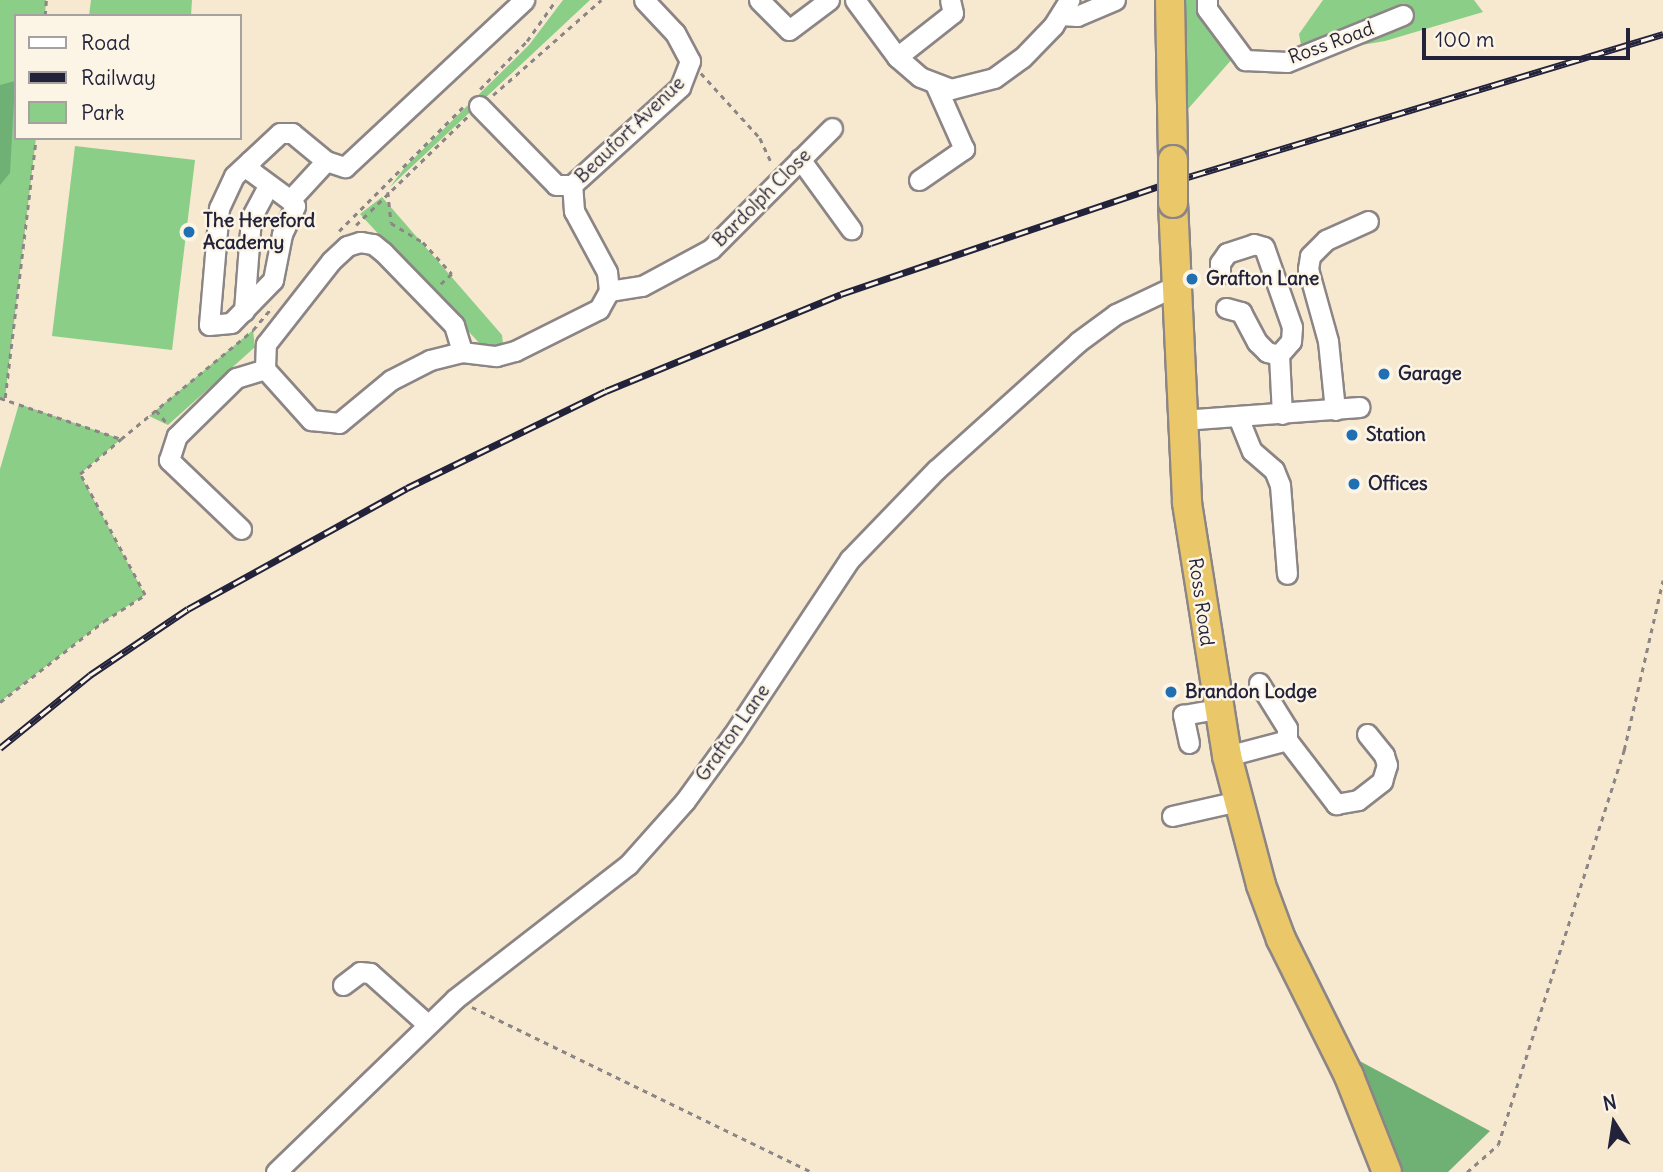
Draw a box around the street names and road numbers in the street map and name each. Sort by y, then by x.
street label: Ross Road [1285,17,1377,69]
street label: Beaufort Avenue [570,72,690,188]
street label: Bardolph Close [708,144,816,252]
street label: Ross Road [1184,556,1218,648]
street label: Grafton Lane [691,680,775,786]

